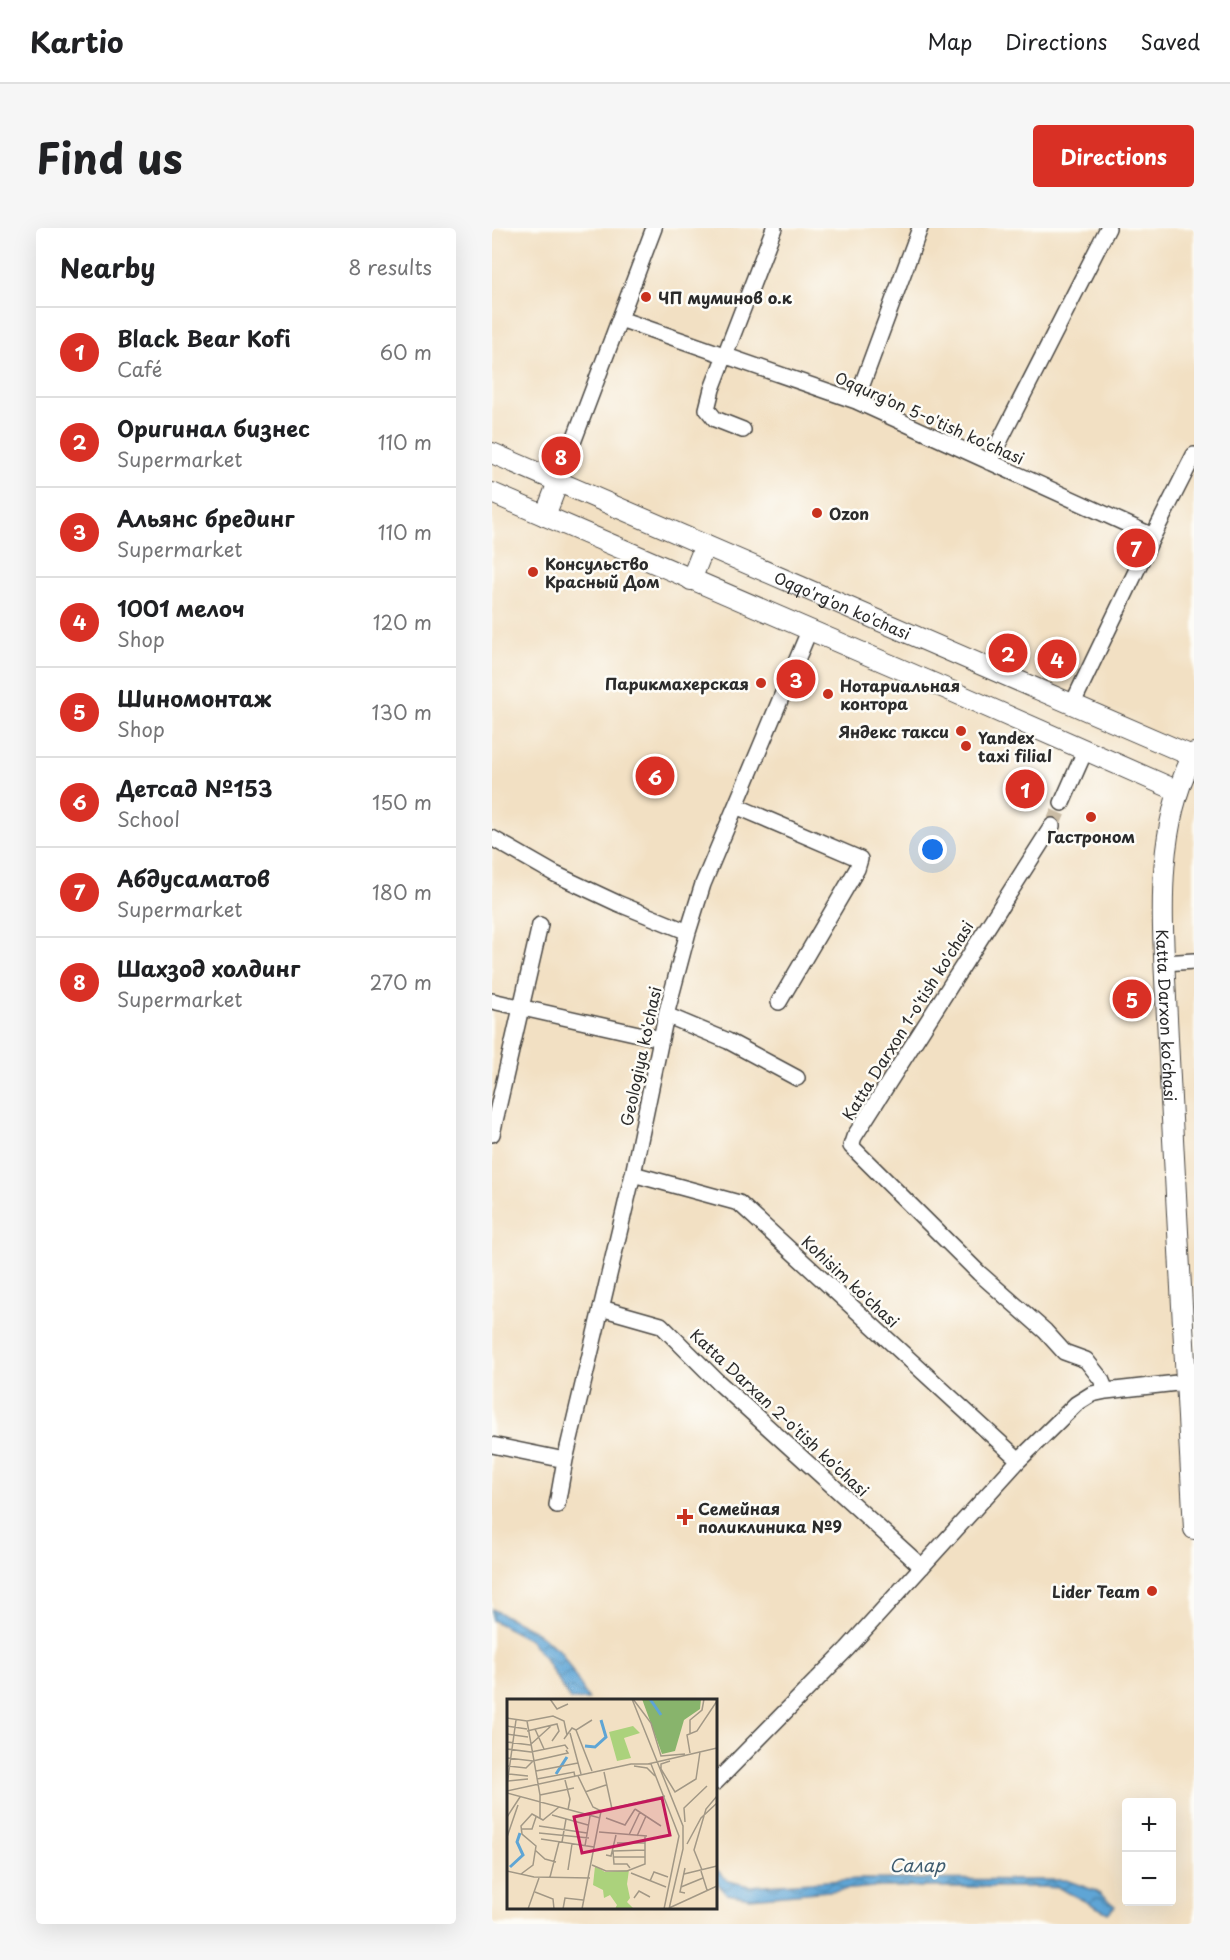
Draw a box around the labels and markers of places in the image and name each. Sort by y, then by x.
place label: ЧП муминов о.к [658,285,793,309]
marker: ЧП муминов о.к [639,290,653,304]
pin: 8 [542,434,580,478]
place label: Ozon [829,501,869,525]
marker: Ozon [810,506,824,520]
pin: 7 [1116,526,1156,570]
place label: Консульство Красный Дом [545,551,660,593]
marker: Консульство Красный Дом [526,565,540,579]
pin: 2 [988,630,1028,676]
pin: 4 [1038,636,1076,682]
pin: 3 [776,656,816,702]
place label: Парикмахерская [605,671,749,695]
place label: Нотариальная контора [840,673,960,715]
marker: Парикмахерская [754,676,768,690]
marker: Нотариальная контора [821,687,835,701]
place label: Яндекс такси [839,719,949,743]
marker: Яндекс такси [954,724,968,738]
place label: Yandex taxi filial [978,725,1052,767]
marker: Yandex taxi filial [959,739,973,753]
pin: 6 [636,754,674,798]
pin: 1 [1006,766,1044,812]
marker: Гастроном [1084,810,1098,824]
place label: Гастроном [1047,824,1135,848]
pin: 5 [1112,976,1152,1022]
place label: Семейная поликлиника №9 [698,1496,842,1538]
marker: Семейная поликлиника №9 [676,1508,694,1526]
place label: Lider Team [1052,1579,1140,1603]
marker: Lider Team [1145,1584,1159,1598]

